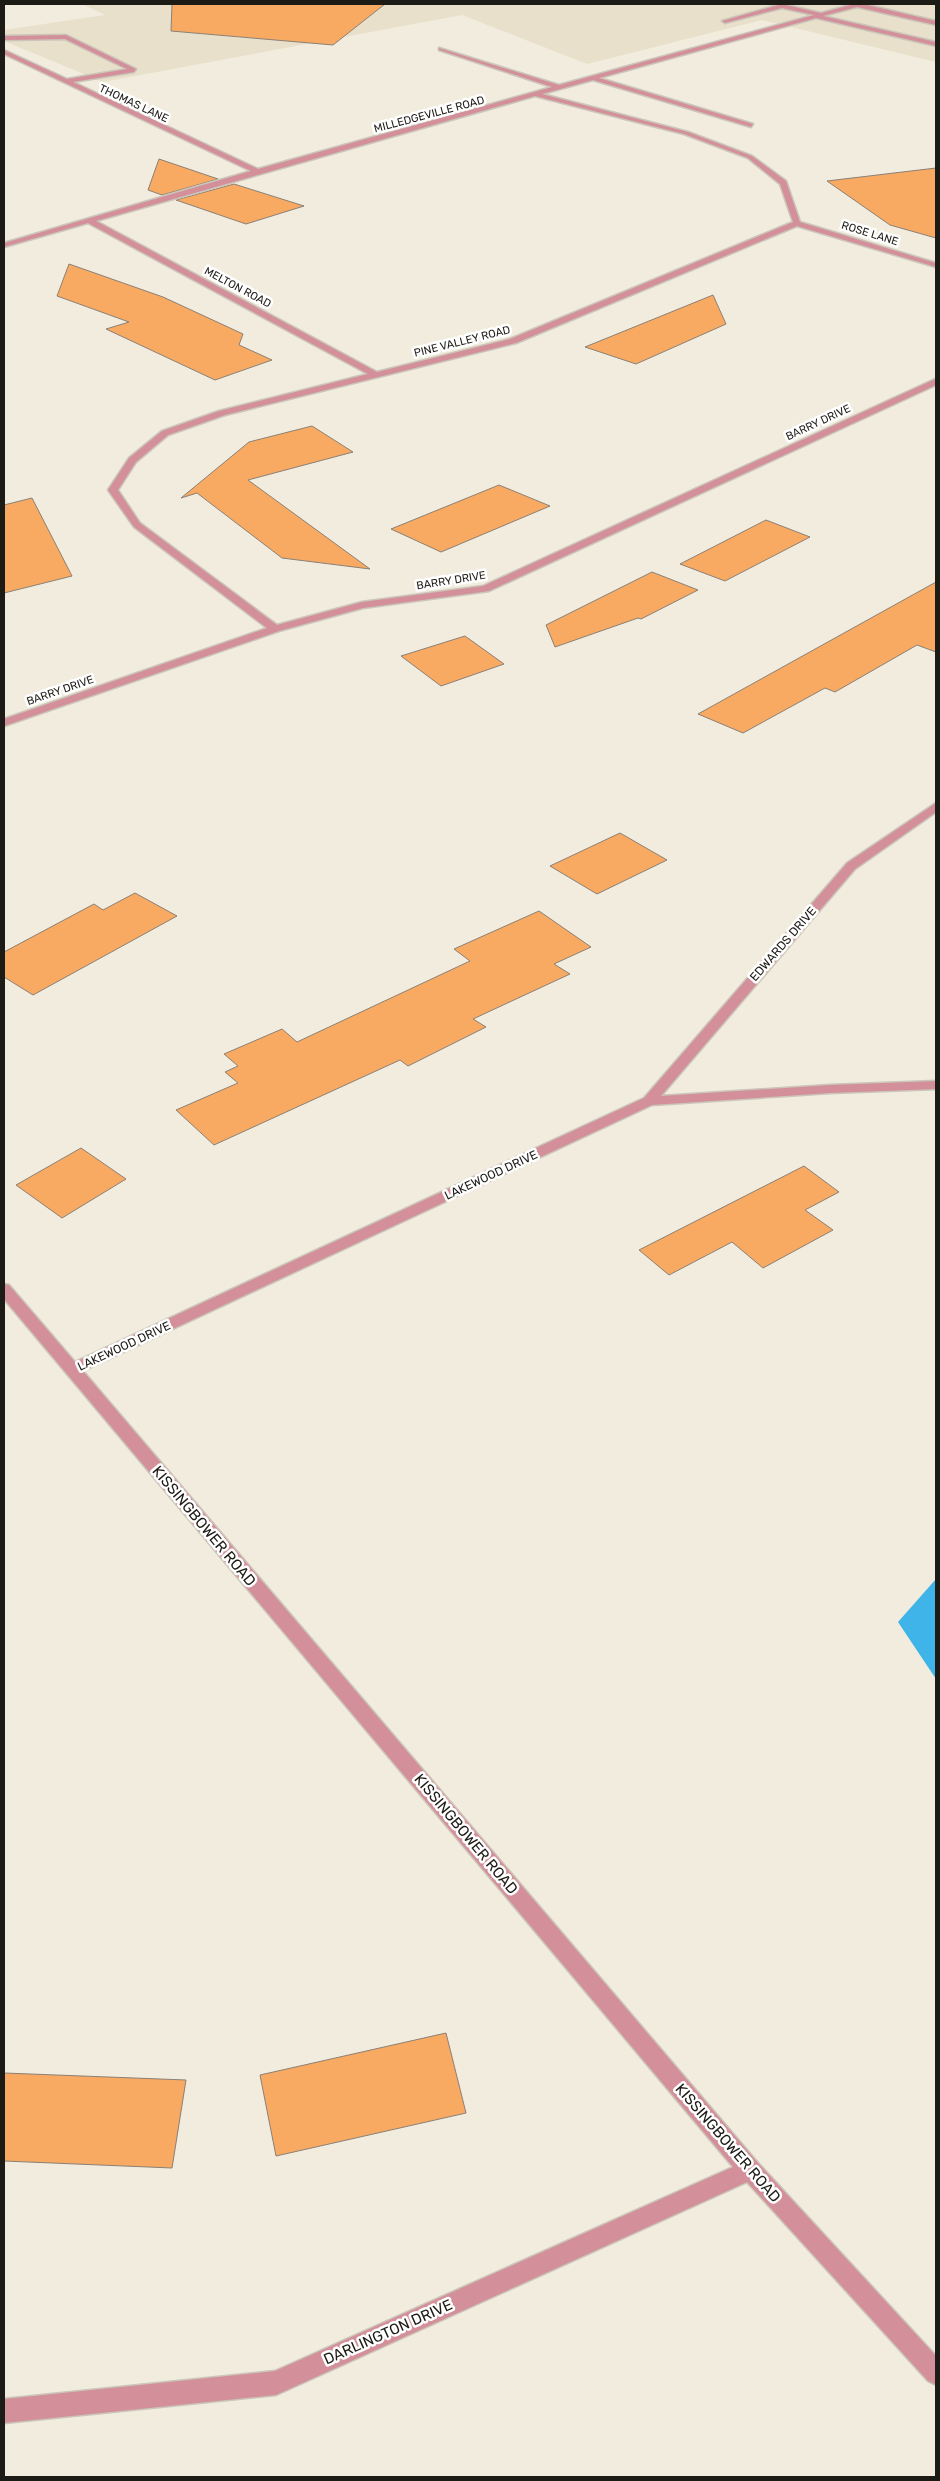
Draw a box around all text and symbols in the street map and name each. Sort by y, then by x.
street label: THOMAS LANE [97,82,171,125]
street label: MILLEDGEVILLE ROAD [372,93,486,135]
street label: ROSE LANE [840,219,900,248]
street label: MELTON ROAD [202,264,273,310]
street label: PINE VALLEY ROAD [413,323,512,360]
street label: BARRY DRIVE [784,402,853,443]
street label: BARRY DRIVE [416,569,487,592]
street label: BARRY DRIVE [25,673,96,708]
street label: EDWARDS DRIVE [747,904,819,984]
street label: LAKEWOOD DRIVE [442,1147,540,1203]
street label: LAKEWOOD DRIVE [75,1318,173,1374]
street label: KISSINGBOWER ROAD [148,1462,260,1590]
street label: KISSINGBOWER ROAD [410,1770,522,1898]
street label: KISSINGBOWER ROAD [672,2080,784,2206]
street label: DARLINGTON DRIVE [321,2296,455,2368]

